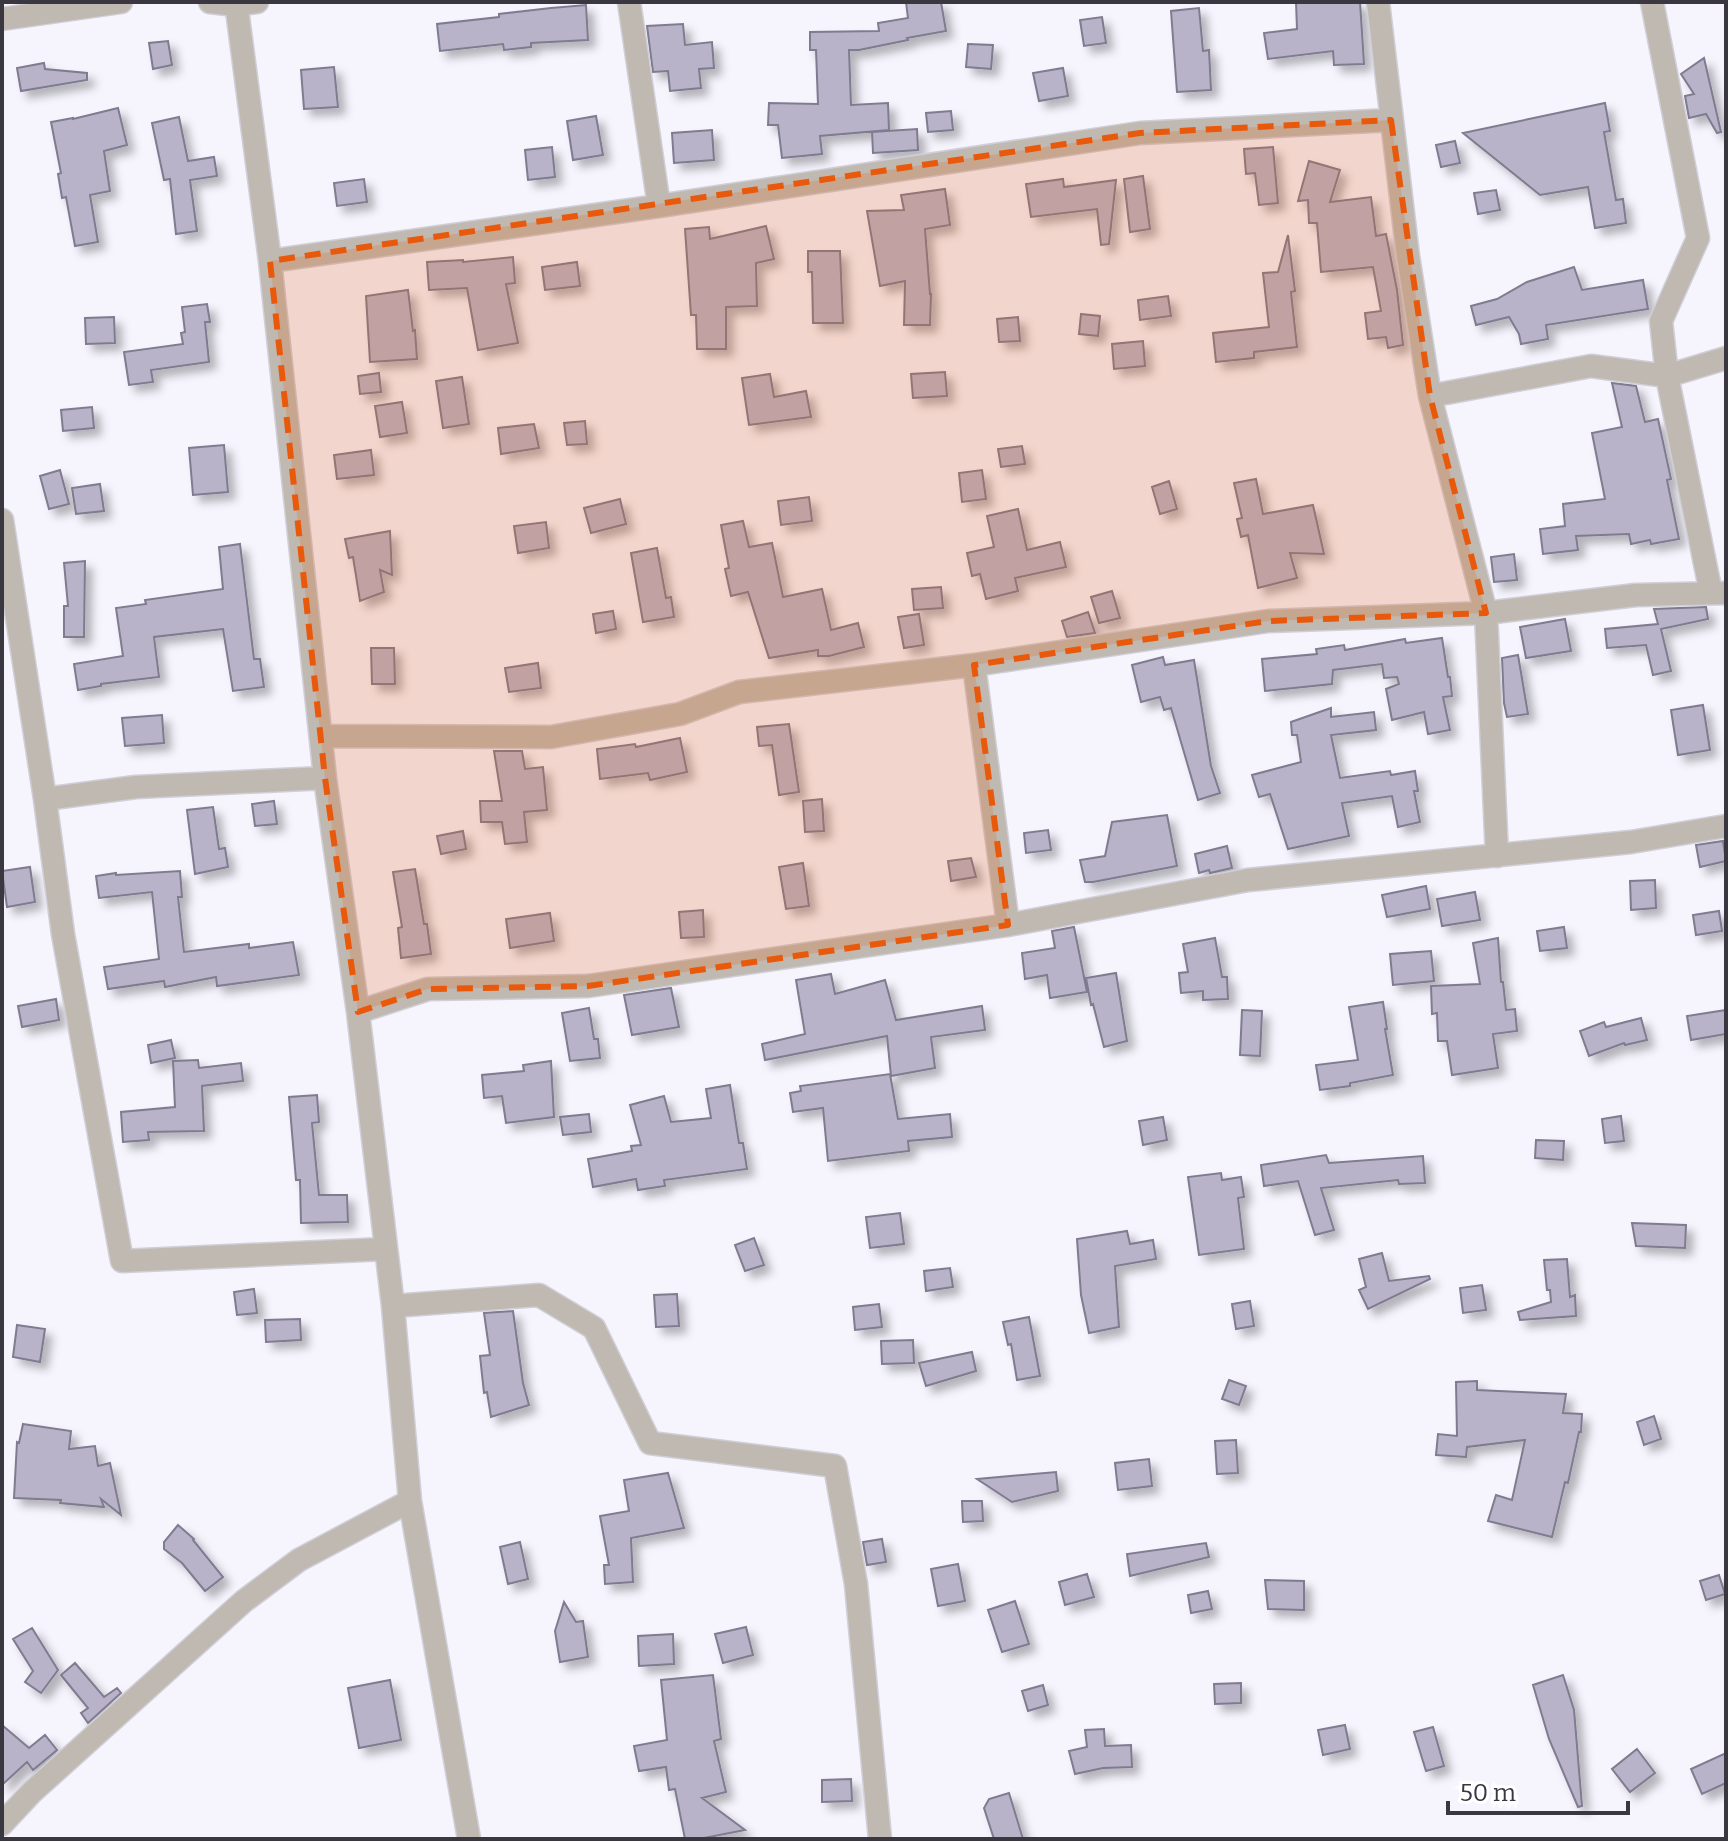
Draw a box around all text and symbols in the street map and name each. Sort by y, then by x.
scale bar [1448,1765,1628,1815]
text: 50 m [1460,1779,1516,1807]

